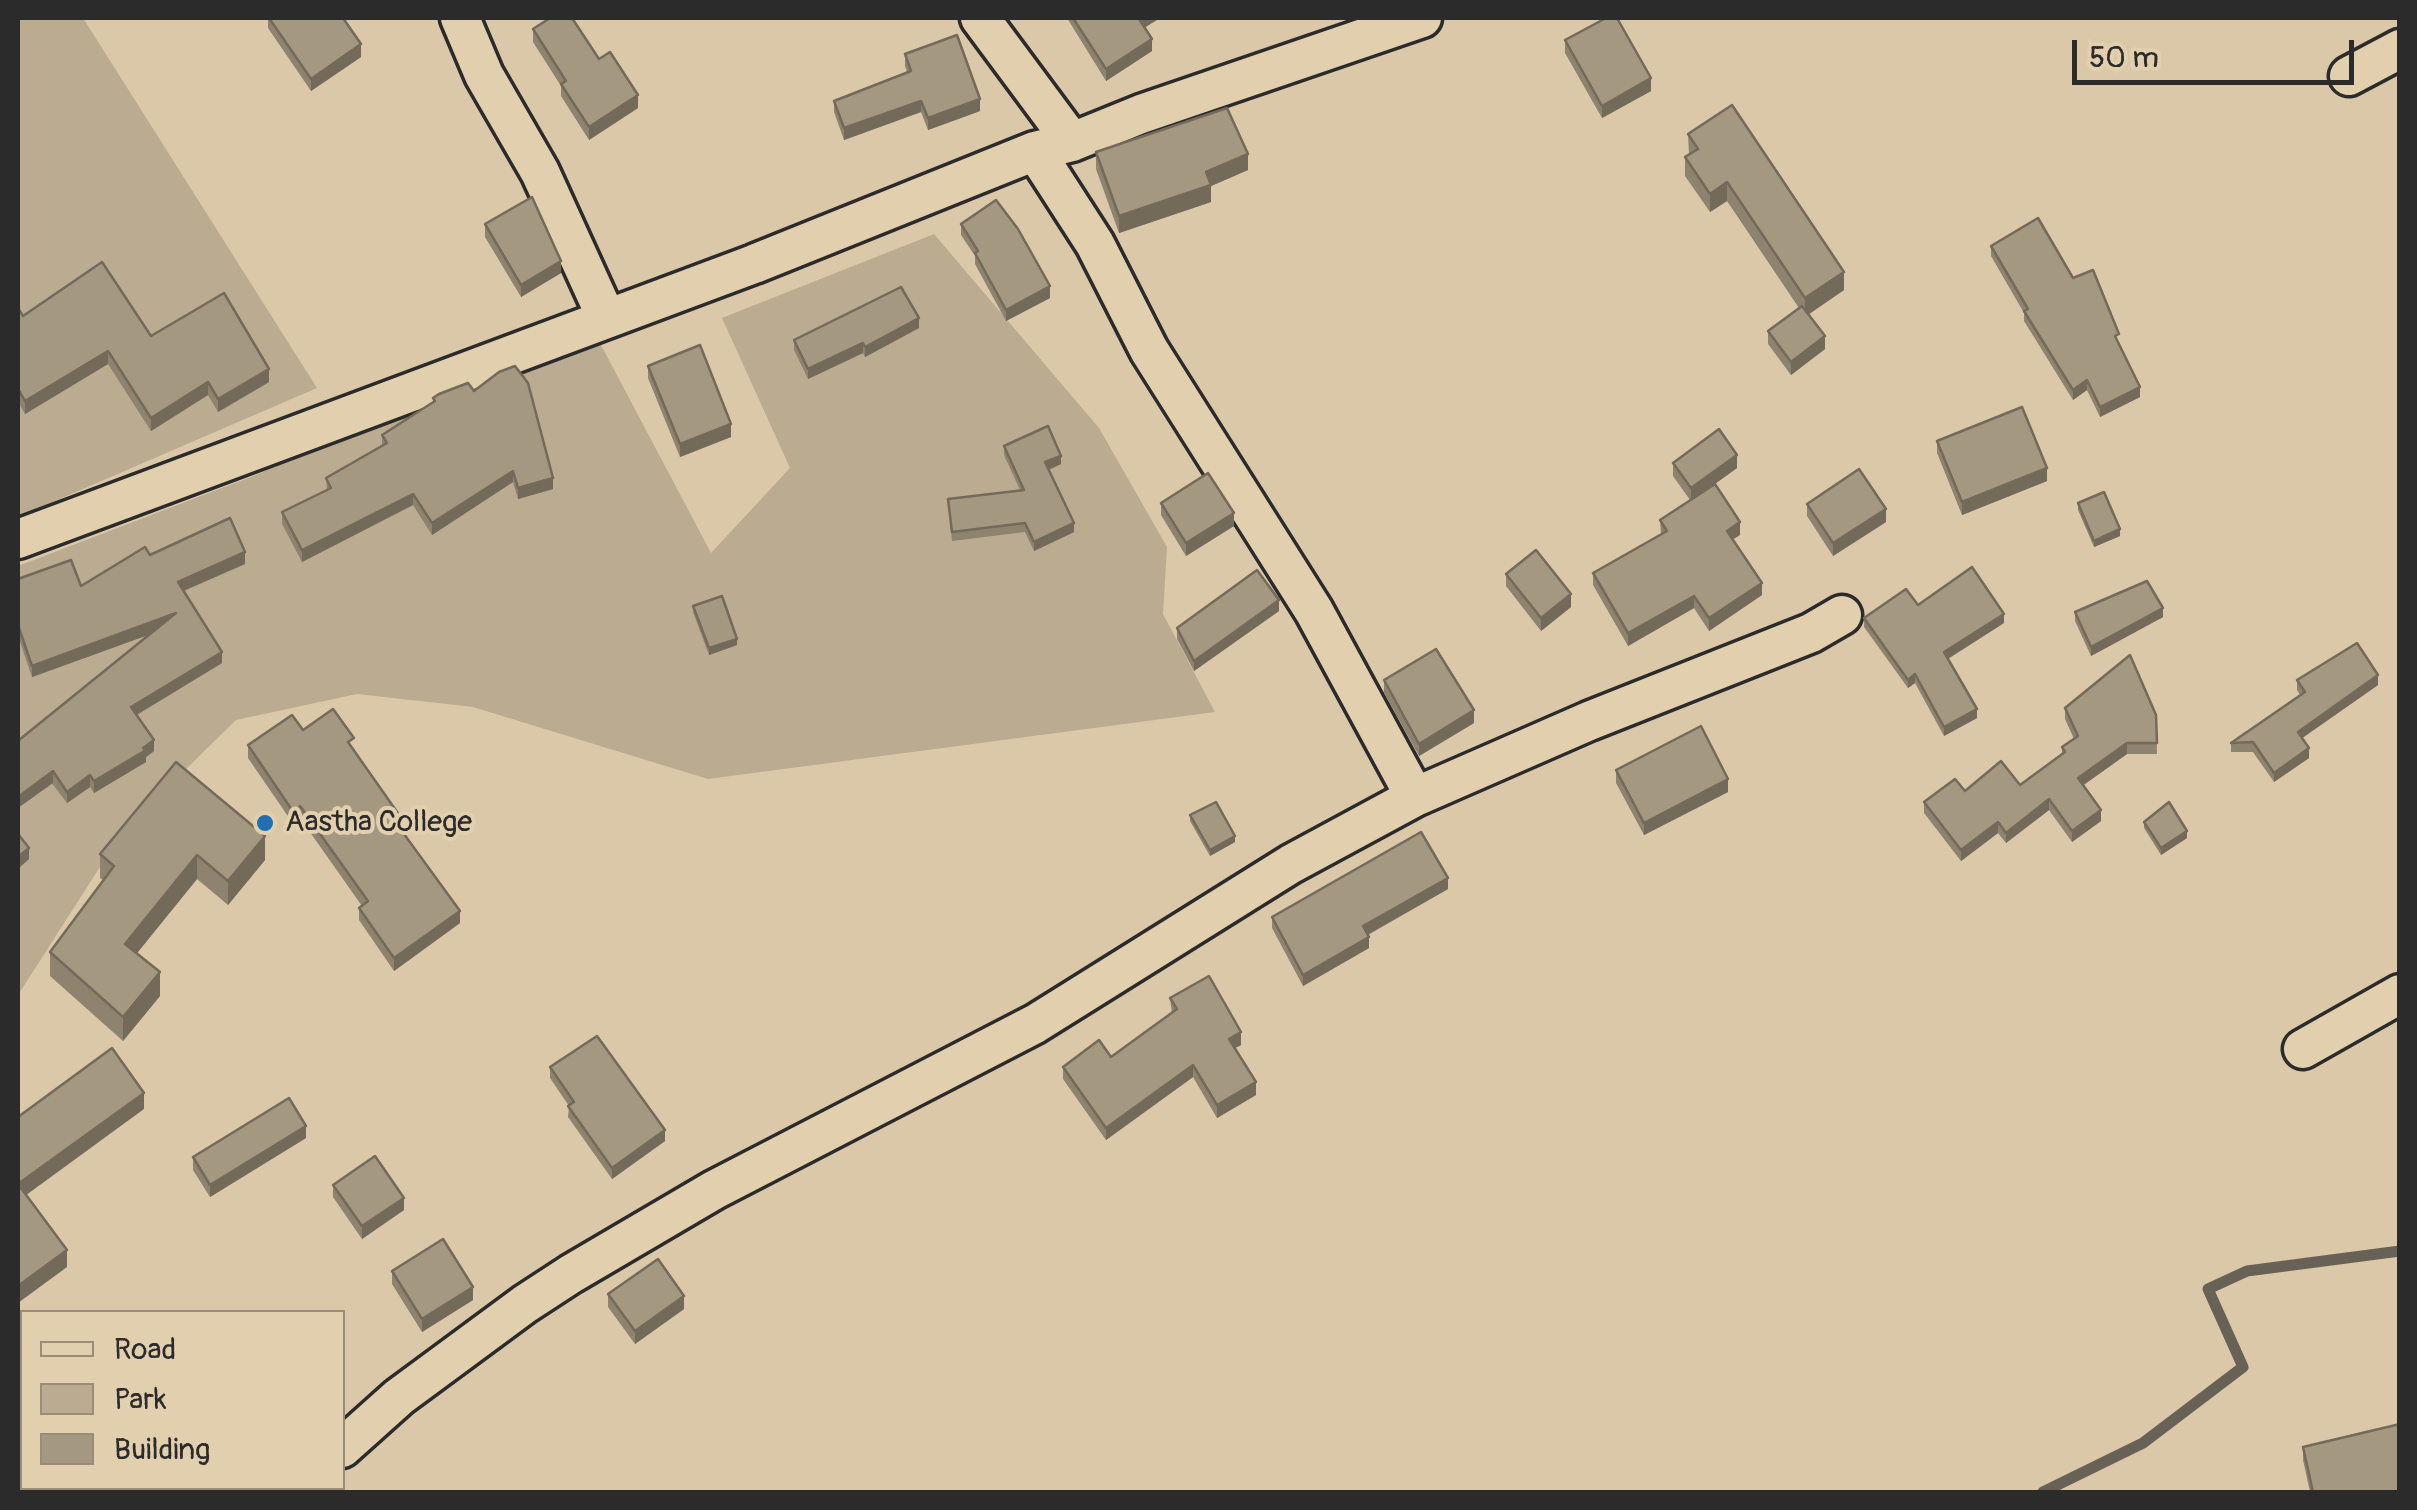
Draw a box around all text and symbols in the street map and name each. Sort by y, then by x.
scale bar [2077,20,2360,82]
text: 50 m [2089,39,2159,76]
place label: Aastha College [285,805,472,841]
marker: Aastha College [254,812,276,834]
legend [20,1310,345,1490]
text: Road [114,1331,176,1368]
text: Park [114,1381,167,1418]
text: Building [114,1431,210,1468]

